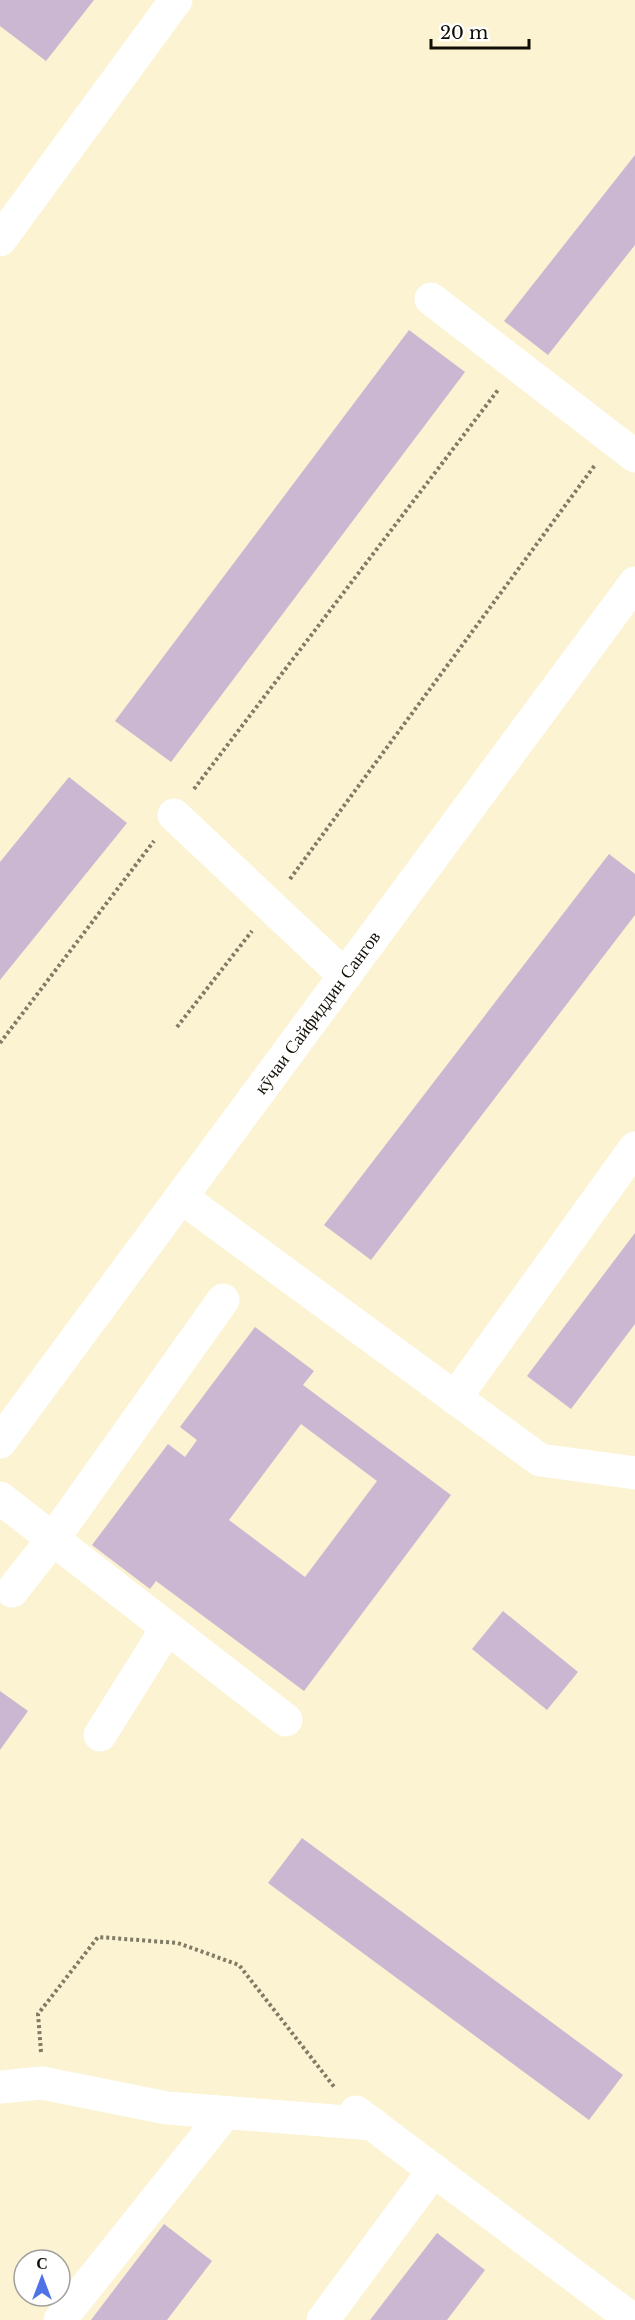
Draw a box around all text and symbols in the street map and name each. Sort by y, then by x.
scale bar [431,12,528,50]
text: 20 m [440,22,488,44]
street label: кӯчаи Сайфиддин Сангов [250,927,385,1099]
north arrow [12,2248,72,2308]
text: С [36,2253,48,2273]

